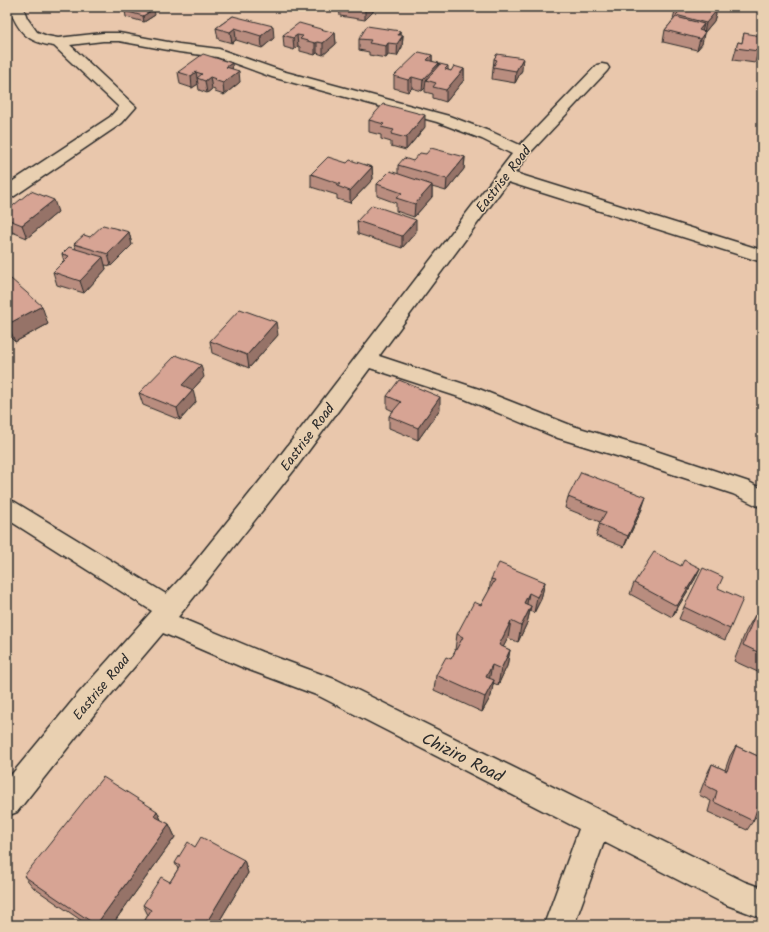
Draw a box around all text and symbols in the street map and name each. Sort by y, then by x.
street label: Eastrise Road [470,141,538,218]
street label: Eastrise Road [275,398,341,476]
street label: Eastrise Road [68,649,137,725]
street label: Chiziro Road [416,726,509,791]

